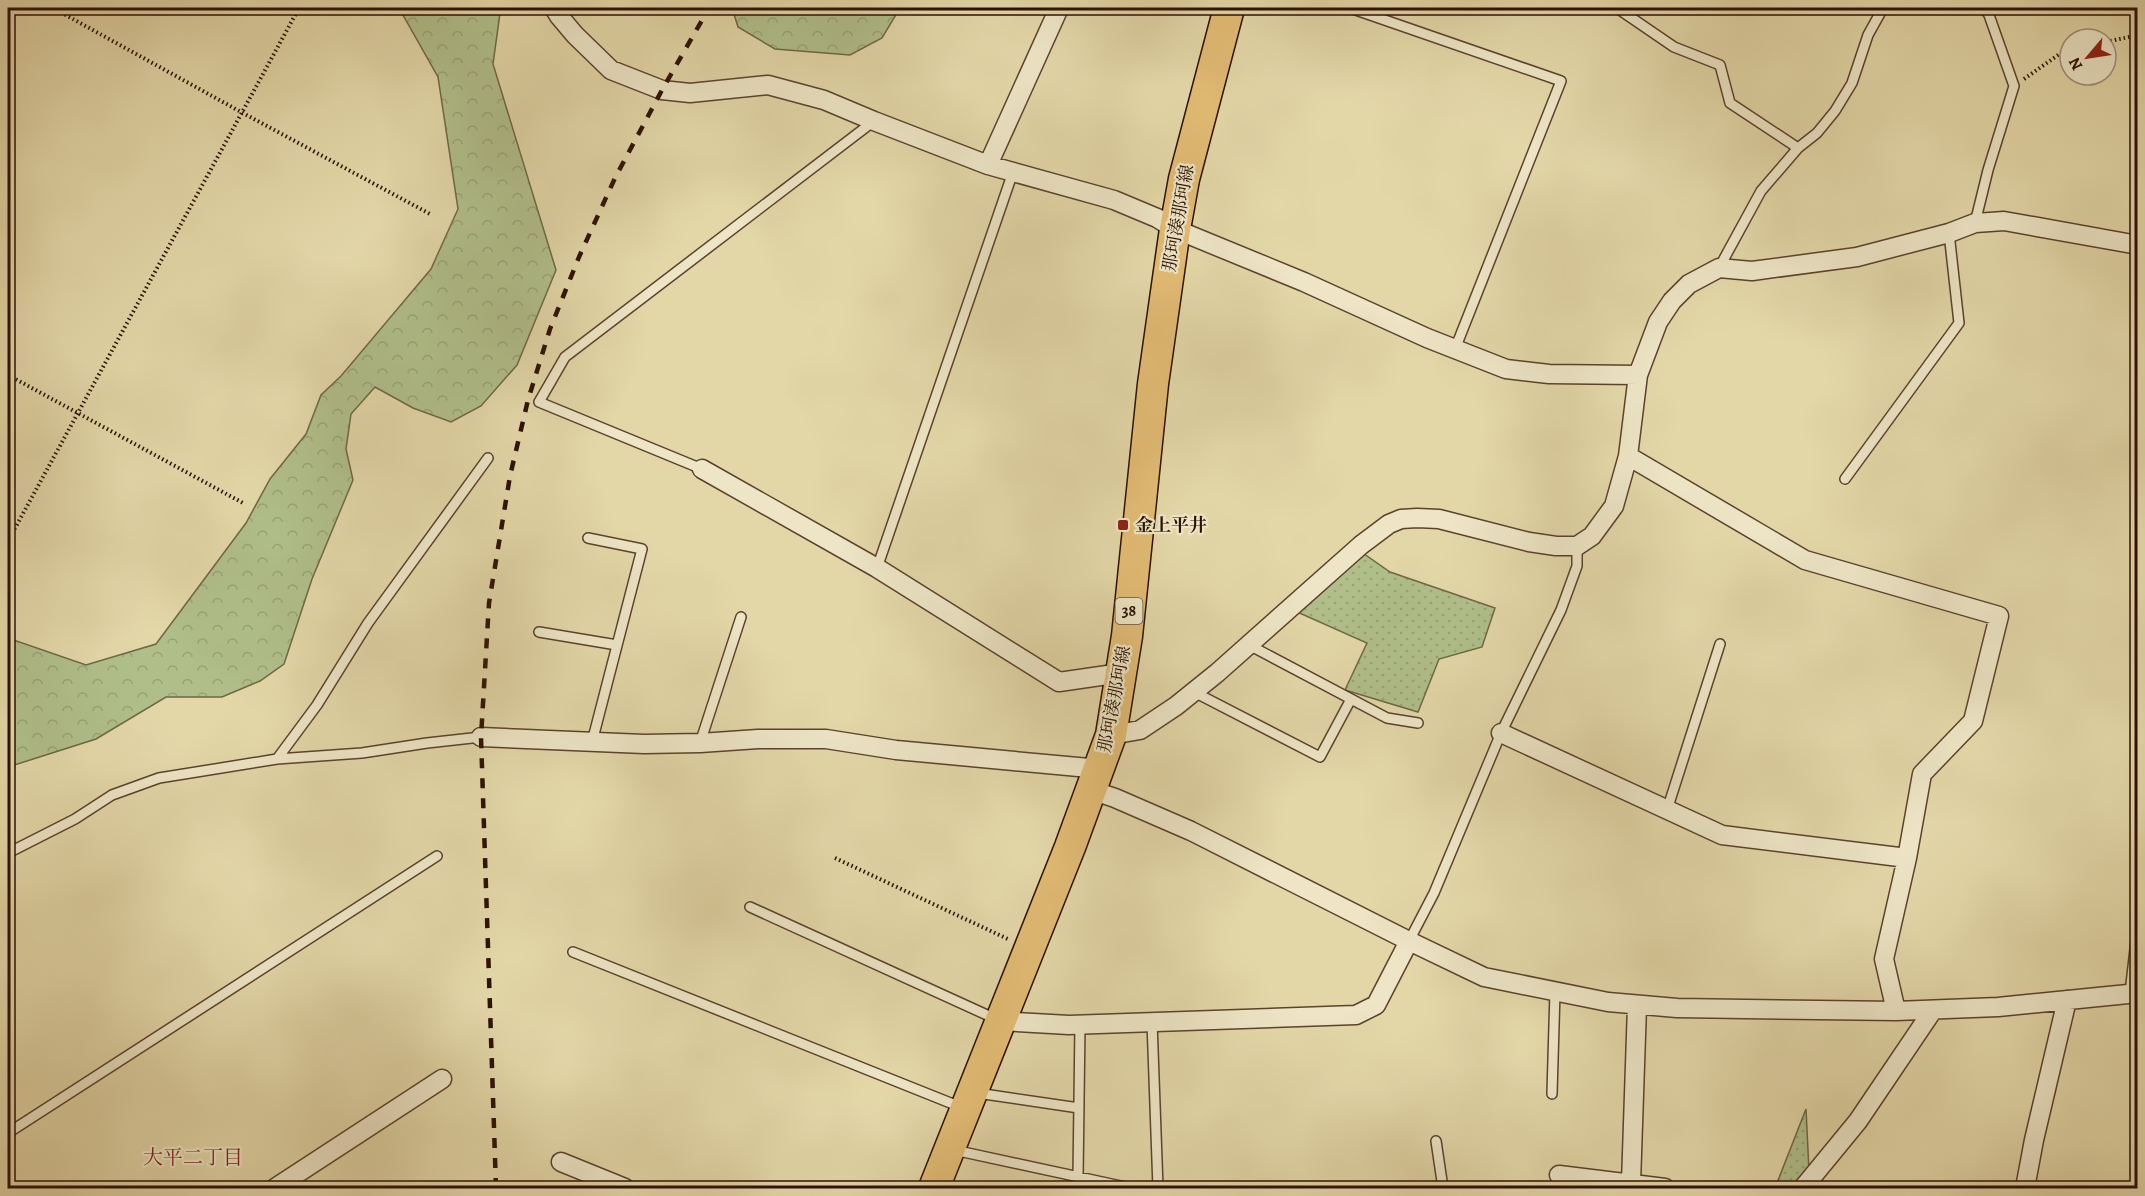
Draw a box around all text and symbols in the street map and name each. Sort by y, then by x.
north arrow [2058,27,2118,87]
text: N [2063,53,2088,74]
street label: 那珂湊那珂線 [1157,163,1199,273]
place label: 金上平井 [1135,513,1207,537]
marker: 金上平井 [1116,518,1130,532]
road number: 38 [1116,598,1142,624]
street label: 那珂湊那珂線 [1092,644,1136,754]
district label: 大平二丁目 [143,1144,243,1171]

